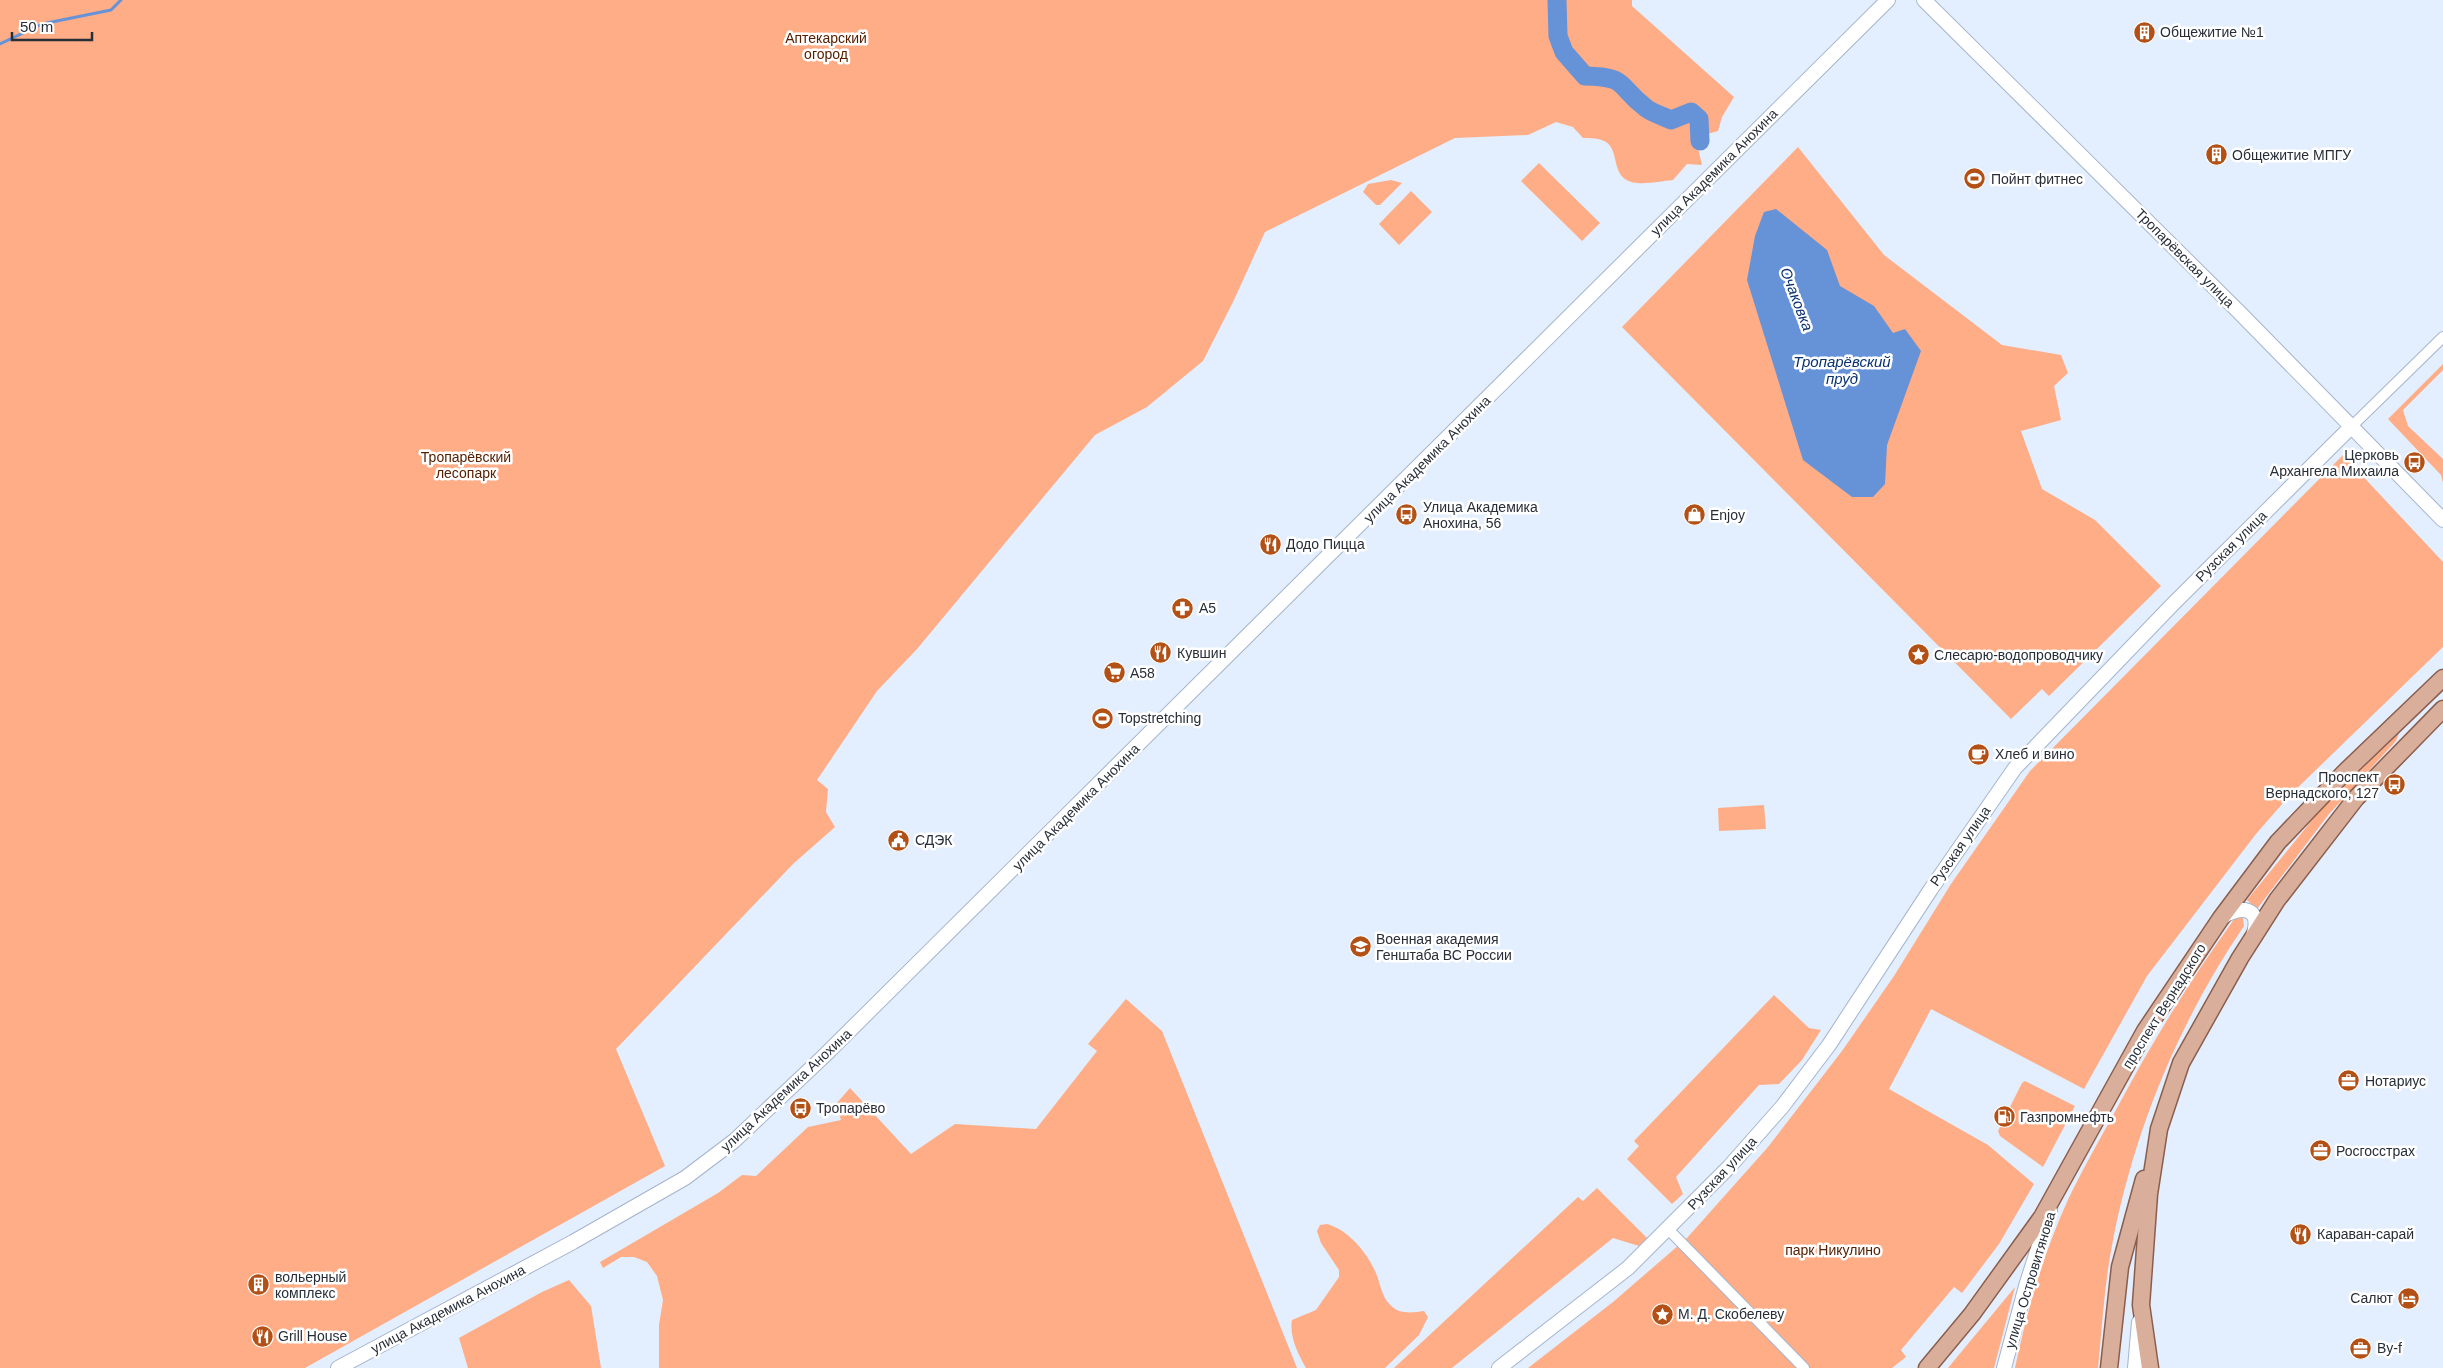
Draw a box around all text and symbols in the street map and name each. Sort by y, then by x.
scale bar [12,10,92,42]
text: 50 m [20,18,53,35]
building icon: Общежитие №1 [2132,20,2156,44]
place label: Общежитие №1 [2160,24,2264,40]
park label: Аптекарский огород [785,30,867,62]
street label: улица Академика Анохина [1647,105,1781,239]
building icon: Общежитие МПГУ [2204,143,2228,167]
place label: Общежитие МПГУ [2232,147,2351,163]
sports icon: Пойнт фитнес [1963,167,1987,191]
place label: Пойнт фитнес [1991,171,2083,187]
street label: Тропарёвская улица [2132,205,2238,311]
water label: Очаковка [1777,265,1817,333]
water label: Тропарёвский пруд [1793,353,1891,387]
street label: улица Академика Анохина [1360,392,1494,526]
place label: Церковь Архангела Михаила [2270,447,2399,479]
park label: Тропарёвский лесопарк [421,449,511,481]
bus stop icon: Церковь Архангела Михаила [2403,451,2427,475]
place label: Улица Академика Анохина, 56 [1423,499,1538,531]
bus stop icon: Улица Академика Анохина, 56 [1395,503,1419,527]
shop icon: Enjoy [1682,503,1706,527]
place label: Enjoy [1710,507,1745,523]
street label: Рузская улица [2192,507,2270,585]
restaurant icon: Додо Пицца [1258,532,1282,556]
place label: Додо Пицца [1286,536,1365,552]
pharmacy icon: А5 [1171,596,1195,620]
place label: А5 [1199,600,1216,616]
restaurant icon: Кувшин [1149,641,1173,665]
place icon: Слесарю-водопроводчику [1906,643,1930,667]
place label: Кувшин [1177,645,1226,661]
place label: Слесарю-водопроводчику [1934,647,2103,663]
supermarket icon: А58 [1102,661,1126,685]
place label: А58 [1130,665,1155,681]
sports icon: Topstretching [1090,706,1114,730]
place label: Topstretching [1118,710,1201,726]
street label: улица Академика Анохина [1009,740,1143,874]
cafe icon: Хлеб и вино [1967,742,1991,766]
place label: Хлеб и вино [1995,746,2075,762]
place label: Проспект Вернадского, 127 [2266,769,2380,801]
bus stop icon: Проспект Вернадского, 127 [2383,773,2407,797]
street label: Рузская улица [1927,803,1994,889]
public building icon: СДЭК [887,828,911,852]
place label: СДЭК [915,832,953,848]
place label: Военная академия Генштаба ВС России [1376,931,1512,963]
school or university icon: Военная академия Генштаба ВС России [1348,935,1372,959]
street label: проспект Вернадского [2119,940,2209,1071]
street label: улица Академика Анохина [717,1025,855,1155]
office icon: Нотариус [2337,1069,2361,1093]
place label: Нотариус [2365,1073,2426,1089]
bus stop icon: Тропарёво [788,1096,812,1120]
place label: Тропарёво [816,1100,886,1116]
fuel station icon: Газпромнефть [1992,1105,2016,1129]
place label: Газпромнефть [2020,1109,2114,1125]
street label: Рузская улица [1684,1133,1760,1213]
office icon: Росгосстрах [2308,1139,2332,1163]
place label: Росгосстрах [2336,1143,2415,1159]
street label: улица Островитянова [2002,1210,2058,1350]
restaurant icon: Караван-сарай [2289,1222,2313,1246]
place label: Караван-сарай [2317,1226,2414,1242]
park label: парк Никулино [1785,1242,1881,1258]
street label: улица Академика Анохина [368,1261,528,1357]
place label: вольерный комплекс [275,1269,346,1301]
building icon: вольерный комплекс [247,1273,271,1297]
hotel icon: Салют [2397,1286,2421,1310]
place label: Салют [2350,1290,2394,1306]
place icon: М. Д. Скобелеву [1650,1302,1674,1326]
place label: М. Д. Скобелеву [1678,1306,1784,1322]
restaurant icon: Grill House [250,1324,274,1348]
place label: Grill House [278,1328,347,1344]
office icon: By-f [2349,1336,2373,1360]
place label: By-f [2377,1340,2402,1356]

